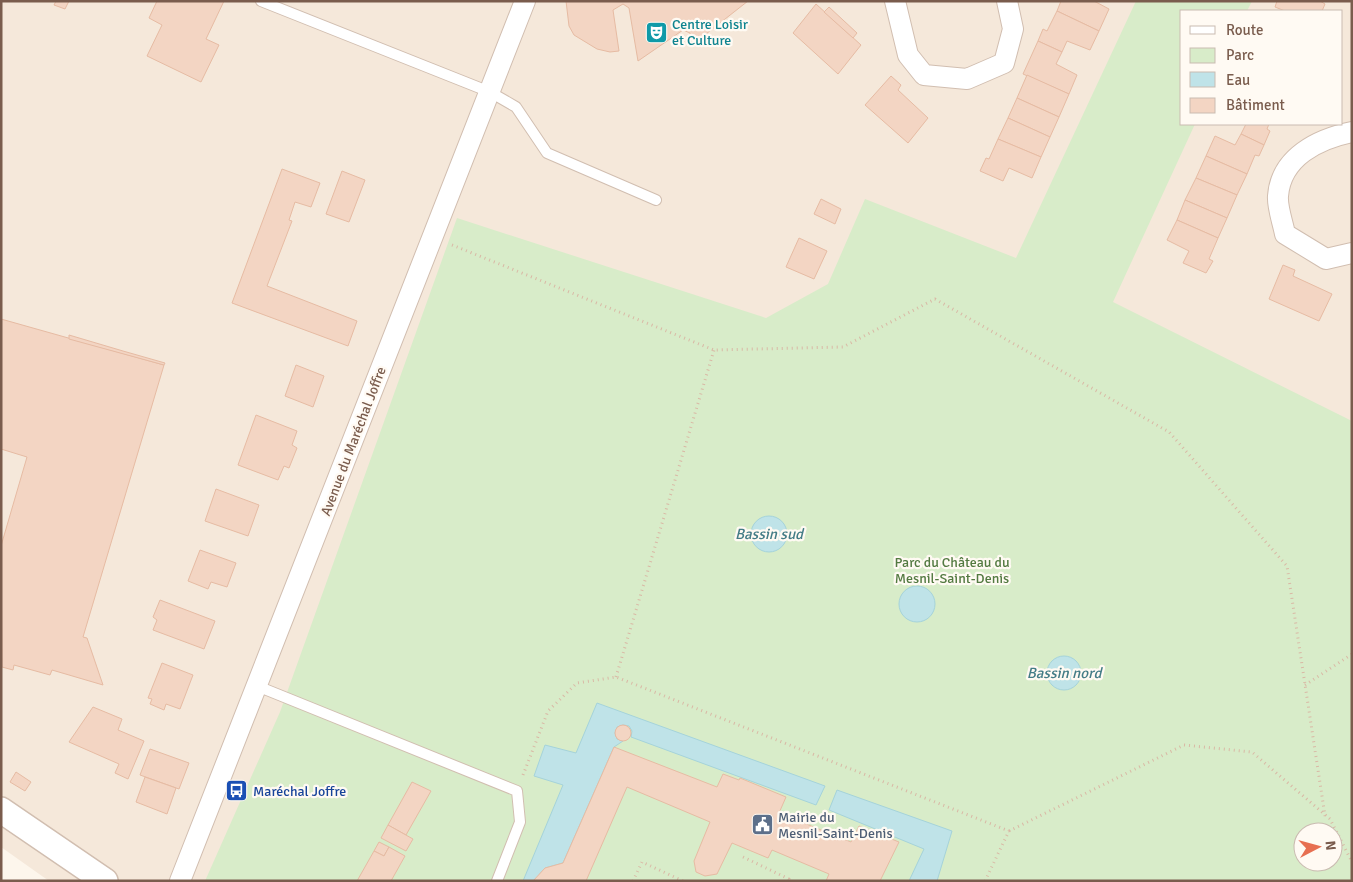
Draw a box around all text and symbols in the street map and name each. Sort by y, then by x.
legend [1180,10,1343,125]
place label: Centre Loisir et Culture [672,16,749,49]
theatre icon: Centre Loisir et Culture [644,20,668,44]
text: Route [1226,21,1263,39]
text: Parc [1226,46,1254,64]
text: Eau [1226,71,1250,89]
text: Bâtiment [1226,96,1285,114]
street label: Avenue du Maréchal Joffre [317,364,390,518]
water label: Bassin sud [735,525,805,543]
park label: Parc du Château du Mesnil-Saint-Denis [894,554,1010,587]
water label: Bassin nord [1027,664,1103,682]
bus stop icon: Maréchal Joffre [225,779,249,803]
place label: Maréchal Joffre [253,783,346,800]
place label: Mairie du Mesnil-Saint-Denis [778,809,893,842]
public building icon: Mairie du Mesnil-Saint-Denis [750,813,774,837]
north arrow [1293,822,1343,872]
text: N [1321,840,1339,851]

